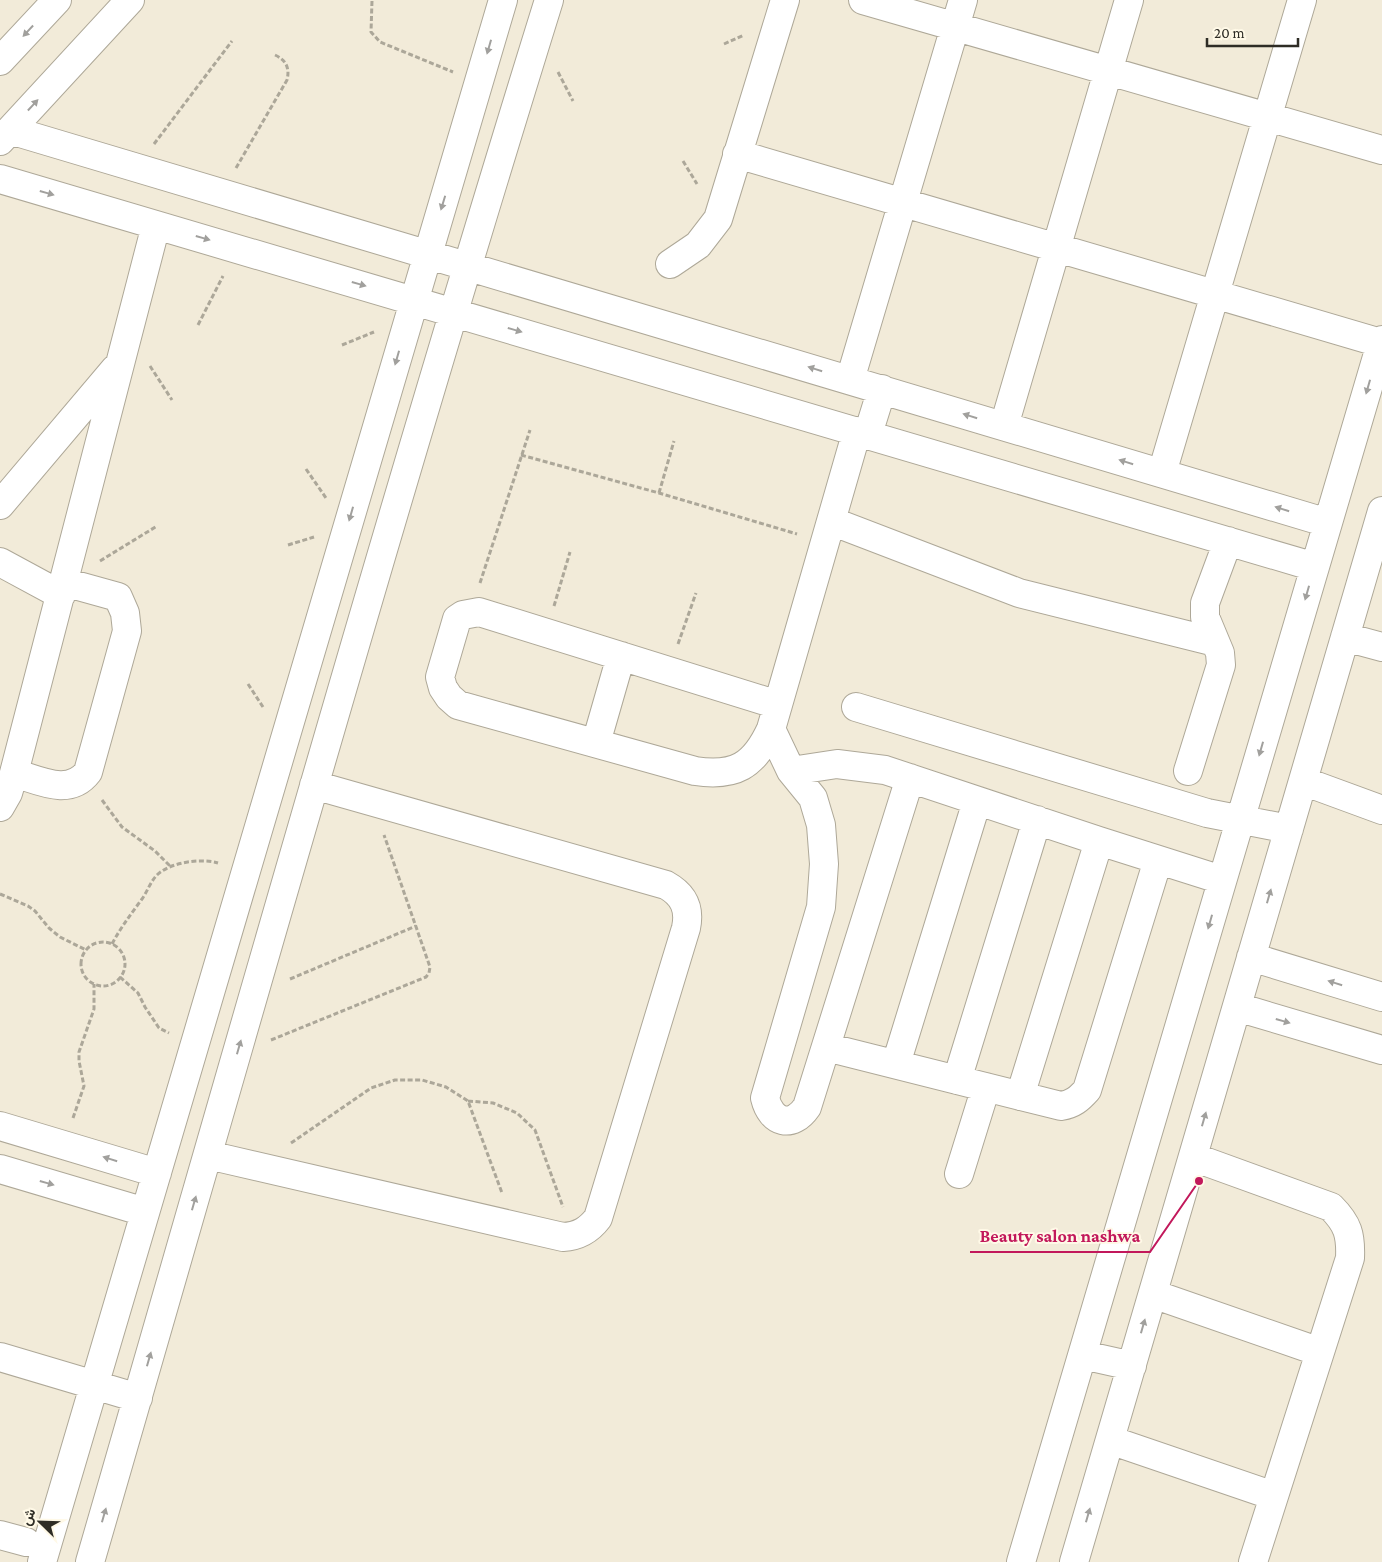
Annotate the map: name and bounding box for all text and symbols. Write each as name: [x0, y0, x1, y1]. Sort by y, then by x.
scale bar: [1207, 15, 1298, 47]
one-way arrow: [22, 24, 34, 36]
text: 20 m: [1214, 25, 1245, 41]
one-way arrow: [485, 39, 493, 54]
one-way arrow: [27, 99, 39, 111]
one-way arrow: [39, 189, 54, 197]
one-way arrow: [439, 195, 447, 210]
one-way arrow: [195, 235, 210, 243]
one-way arrow: [351, 281, 366, 289]
one-way arrow: [507, 326, 522, 334]
one-way arrow: [392, 351, 400, 366]
one-way arrow: [807, 364, 822, 372]
one-way arrow: [1364, 379, 1372, 394]
one-way arrow: [963, 411, 978, 419]
one-way arrow: [1118, 458, 1133, 466]
one-way arrow: [1274, 504, 1289, 512]
one-way arrow: [347, 507, 355, 522]
one-way arrow: [1303, 586, 1311, 601]
one-way arrow: [1257, 742, 1265, 757]
one-way arrow: [1266, 889, 1274, 904]
one-way arrow: [1206, 914, 1214, 929]
one-way arrow: [1328, 978, 1343, 986]
one-way arrow: [1276, 1017, 1291, 1025]
one-way arrow: [235, 1039, 243, 1054]
one-way arrow: [1200, 1112, 1208, 1127]
one-way arrow: [103, 1154, 118, 1162]
one-way arrow: [39, 1180, 54, 1188]
one-way arrow: [190, 1195, 198, 1210]
callout: Beauty salon nashwa: [970, 1219, 1150, 1252]
text: Beauty salon nashwa: [980, 1226, 1140, 1246]
one-way arrow: [1140, 1318, 1148, 1333]
one-way arrow: [145, 1351, 153, 1366]
north arrow: [15, 1497, 65, 1547]
text: ش: [17, 1506, 40, 1528]
one-way arrow: [100, 1508, 108, 1523]
one-way arrow: [1084, 1508, 1092, 1523]

